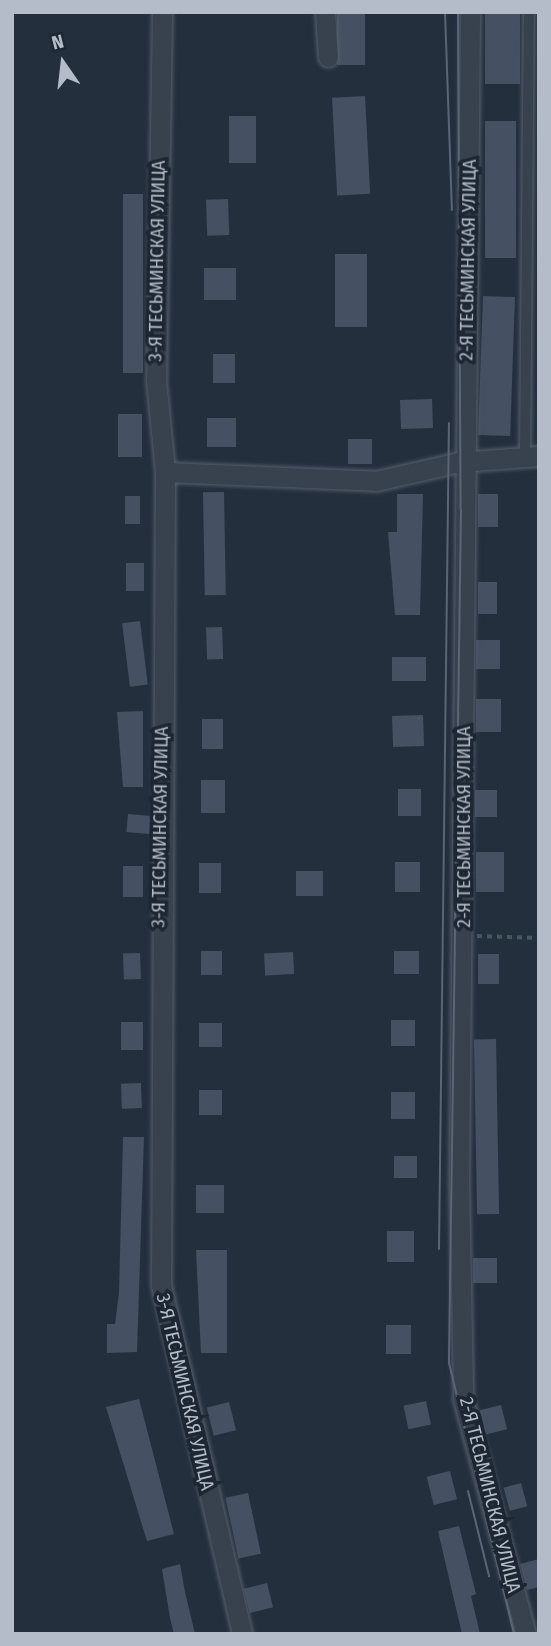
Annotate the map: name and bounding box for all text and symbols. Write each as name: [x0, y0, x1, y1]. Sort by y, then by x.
north arrow: [28, 28, 98, 98]
text: N: [49, 30, 66, 55]
street label: 2-Я ТЕСЬМИНСКАЯ УЛИЦА: [455, 159, 481, 361]
street label: 3-Я ТЕСЬМИНСКАЯ УЛИЦА: [144, 160, 170, 362]
street label: 3-Я ТЕСЬМИНСКАЯ УЛИЦА: [147, 726, 173, 928]
street label: 2-Я ТЕСЬМИНСКАЯ УЛИЦА: [453, 726, 475, 928]
street label: 3-Я ТЕСЬМИНСКАЯ УЛИЦА: [151, 1291, 219, 1493]
street label: 2-Я ТЕСЬМИНСКАЯ УЛИЦА: [455, 1395, 525, 1595]

